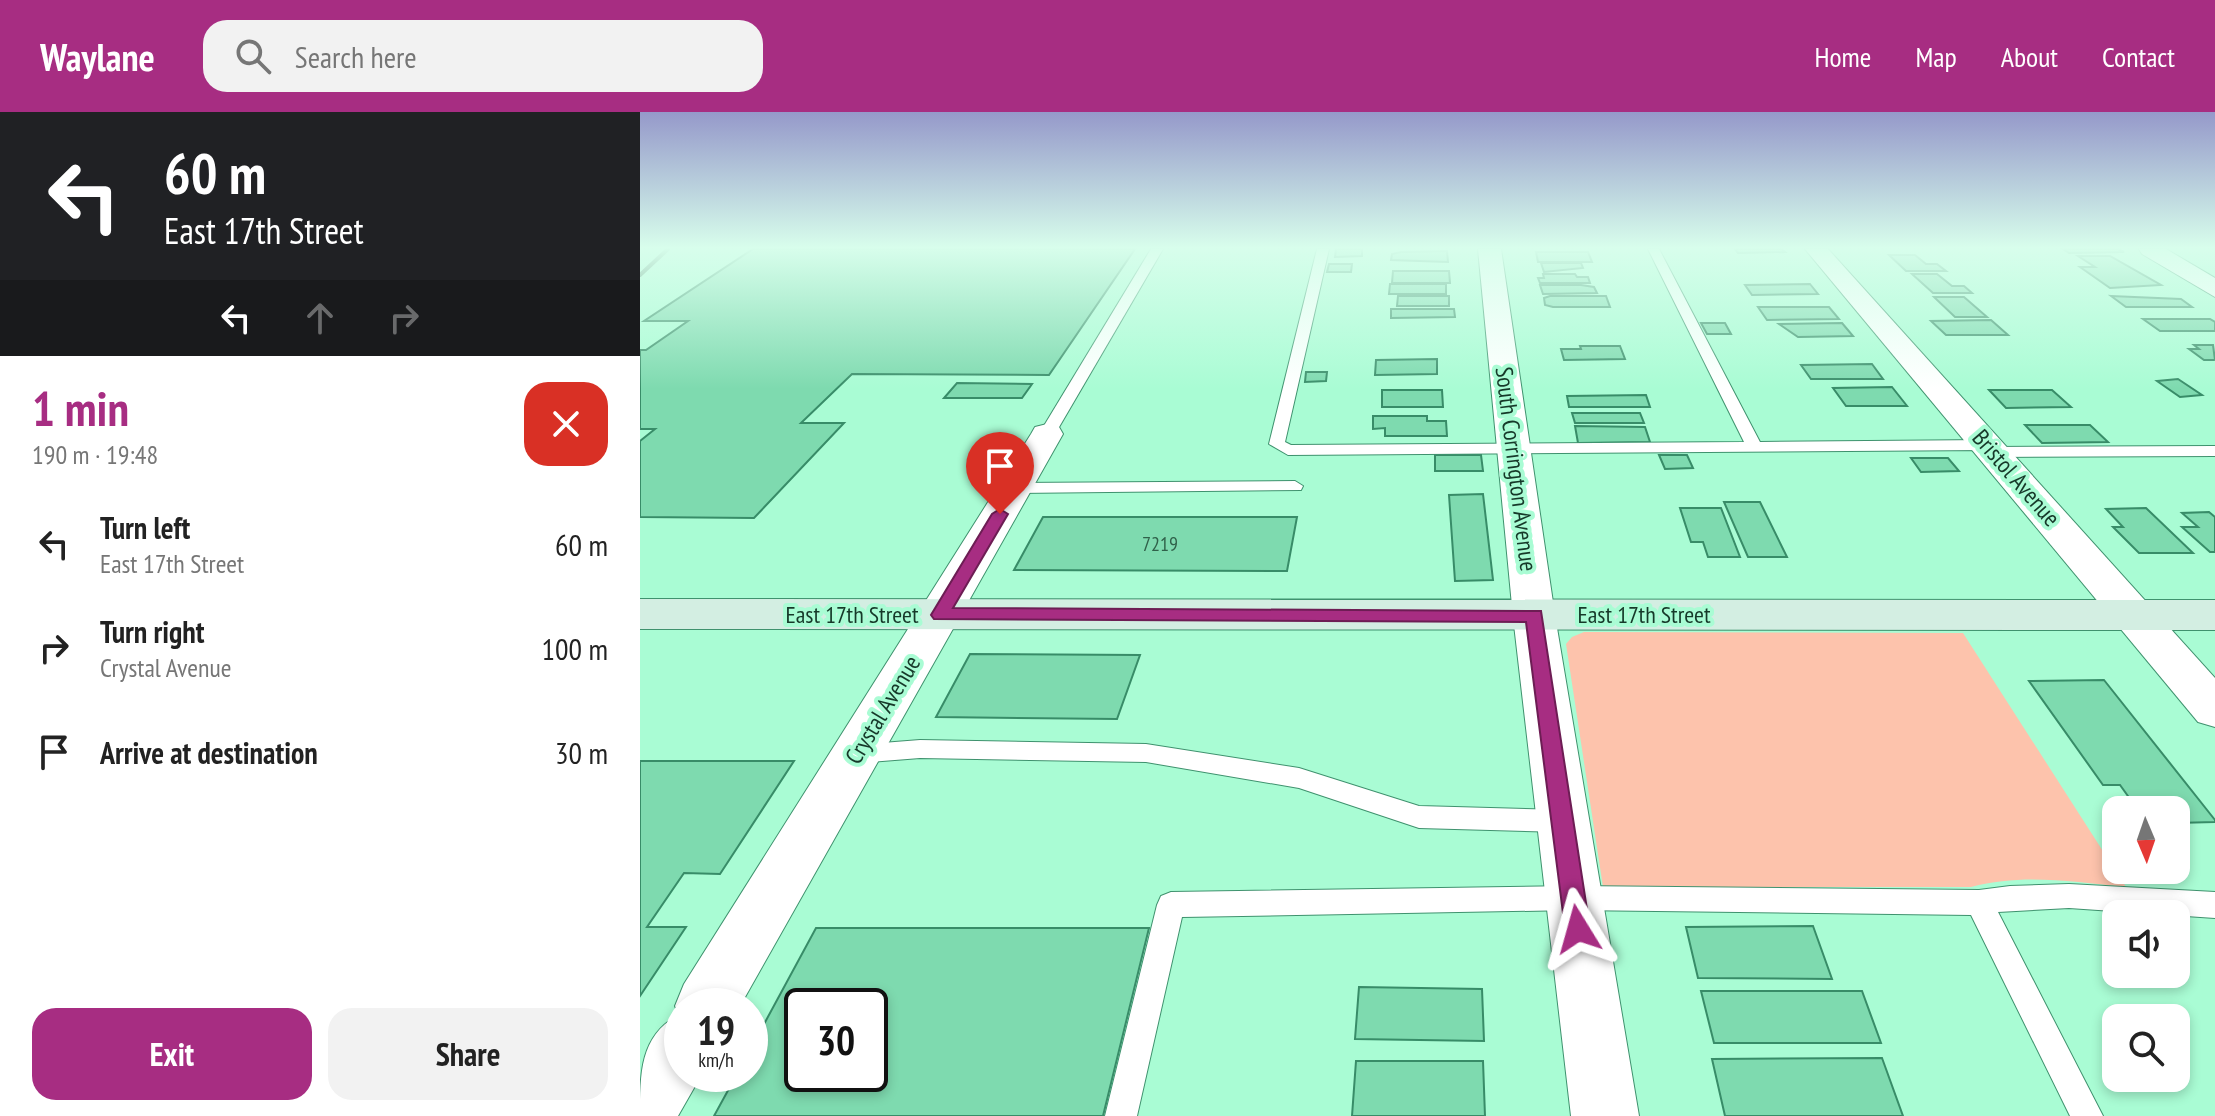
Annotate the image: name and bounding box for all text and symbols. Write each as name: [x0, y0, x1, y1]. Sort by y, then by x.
search box: [203, 20, 763, 92]
text: Waylane: [40, 32, 155, 81]
icon: search: [231, 34, 275, 78]
text: Search here: [295, 37, 417, 76]
text: Home: [1815, 38, 1871, 75]
text: Map: [1915, 38, 1957, 75]
text: About: [2001, 38, 2058, 75]
text: Contact: [2102, 38, 2175, 75]
text: 60 m: [164, 137, 266, 209]
icon: left: [32, 144, 136, 248]
text: East 17th Street: [164, 207, 364, 254]
icon: left: [214, 296, 258, 340]
icon: ahead: [298, 296, 342, 340]
icon: right: [382, 296, 426, 340]
street label: South Corrington Avenue: [1489, 365, 1544, 573]
text: 1 min: [32, 377, 129, 439]
button: close: [524, 382, 608, 466]
street label: Bristol Avenue: [1966, 423, 2067, 533]
pin: [966, 432, 1034, 514]
text: 190 m · 19:48: [32, 438, 158, 471]
icon: arrive: [978, 444, 1022, 488]
text: Turn left: [100, 508, 190, 547]
icon: left: [32, 522, 76, 566]
text: 60 m: [555, 525, 608, 564]
house number: 7219: [1142, 531, 1178, 557]
text: East 17th Street: [100, 547, 244, 580]
street label: East 17th Street: [785, 599, 919, 630]
street label: East 17th Street: [1577, 599, 1711, 630]
text: Turn right: [100, 612, 204, 651]
icon: right: [32, 626, 76, 670]
text: 100 m: [542, 629, 608, 668]
street label: Crystal Avenue: [838, 650, 927, 770]
text: Crystal Avenue: [100, 651, 231, 684]
icon: arrive: [32, 730, 76, 774]
text: Arrive at destination: [100, 733, 318, 772]
text: 30 m: [555, 733, 608, 772]
north arrow: [2102, 796, 2190, 884]
map controls: [2102, 796, 2190, 1092]
position arrow: [1536, 887, 1620, 971]
button: sound: [2102, 900, 2190, 988]
speed limit sign: 30: [784, 988, 888, 1092]
text: 19: [697, 1004, 735, 1056]
button: search: [2102, 1004, 2190, 1092]
button: Exit: [32, 1008, 312, 1100]
button: Share: [328, 1008, 608, 1100]
text: km/h: [698, 1047, 734, 1073]

